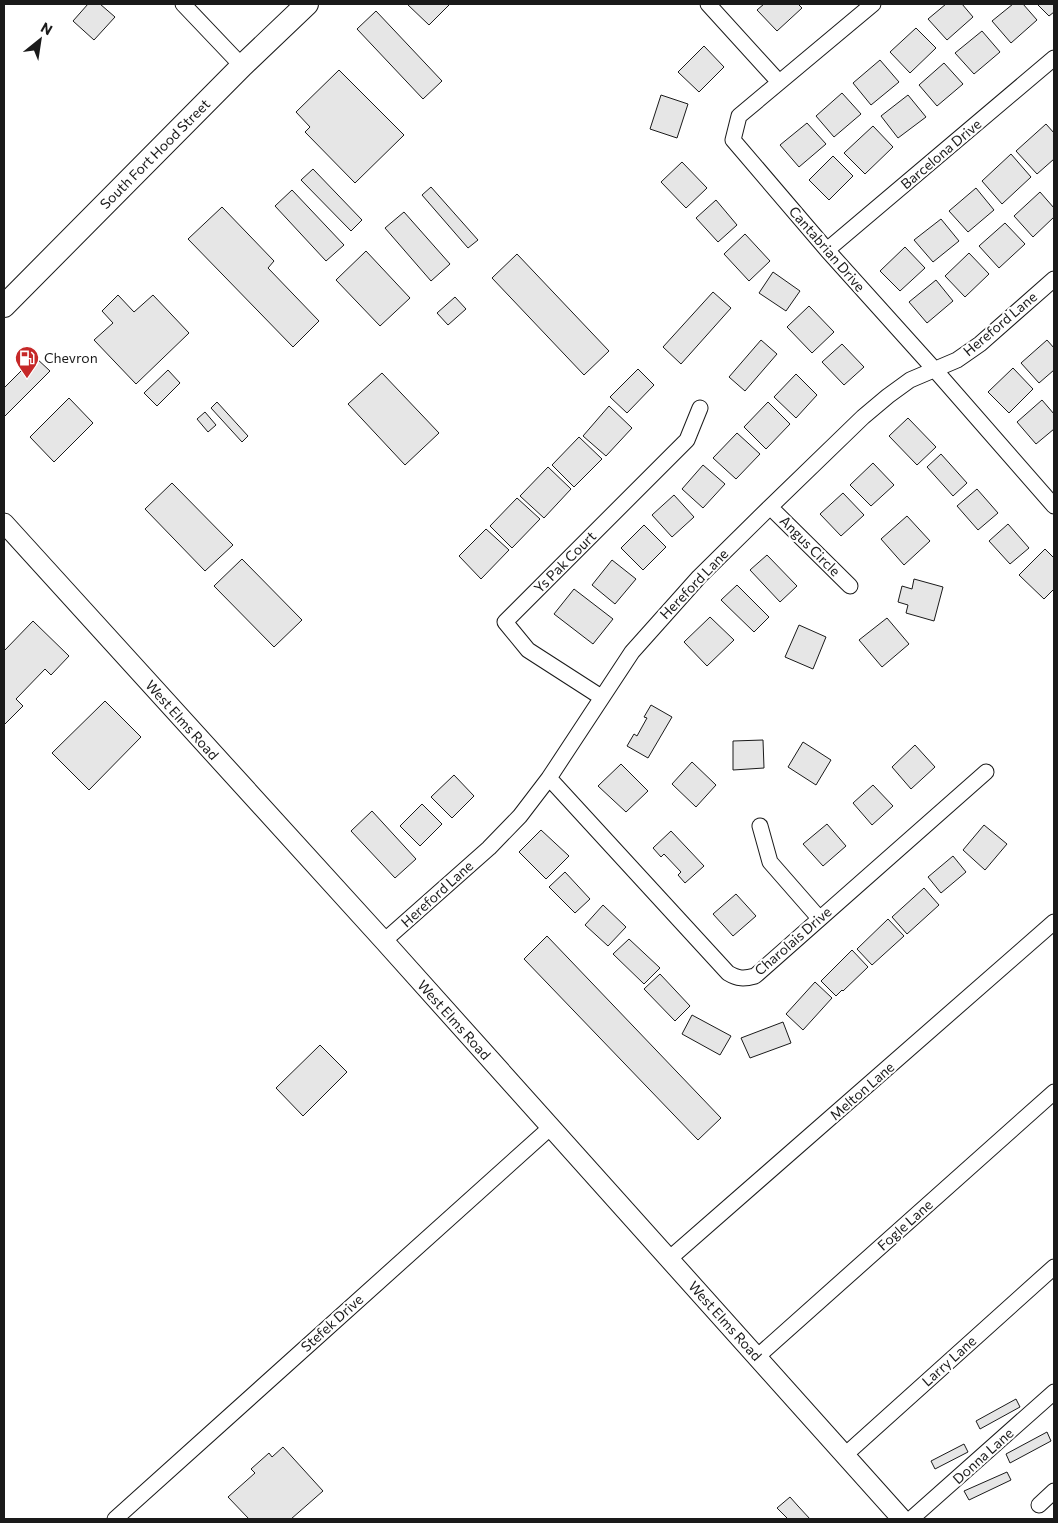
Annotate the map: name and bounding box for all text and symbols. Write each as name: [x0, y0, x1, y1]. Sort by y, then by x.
north arrow: [15, 15, 65, 65]
text: N: [38, 18, 56, 38]
street label: South Fort Hood Street: [96, 95, 213, 212]
street label: Barcelona Drive: [897, 115, 984, 192]
street label: Cantabrian Drive: [786, 203, 869, 295]
street label: Hereford Lane: [959, 288, 1040, 359]
fuel station icon: Chevron: [14, 345, 40, 379]
place label: Chevron: [44, 349, 98, 366]
street label: Angus Circle: [777, 512, 844, 579]
street label: Ys Pak Court: [530, 527, 599, 596]
street label: Hereford Lane: [656, 545, 731, 622]
street label: West Elms Road: [142, 676, 223, 763]
street label: Hereford Lane: [397, 857, 476, 930]
street label: Charolais Drive: [751, 903, 834, 979]
street label: West Elms Road: [414, 976, 495, 1063]
street label: Melton Lane: [826, 1058, 897, 1123]
street label: Fogle Lane: [874, 1196, 936, 1254]
street label: West Elms Road: [685, 1277, 766, 1364]
street label: Stefek Drive: [297, 1290, 366, 1355]
street label: Larry Lane: [918, 1332, 979, 1389]
street label: Donna Lane: [949, 1424, 1016, 1487]

